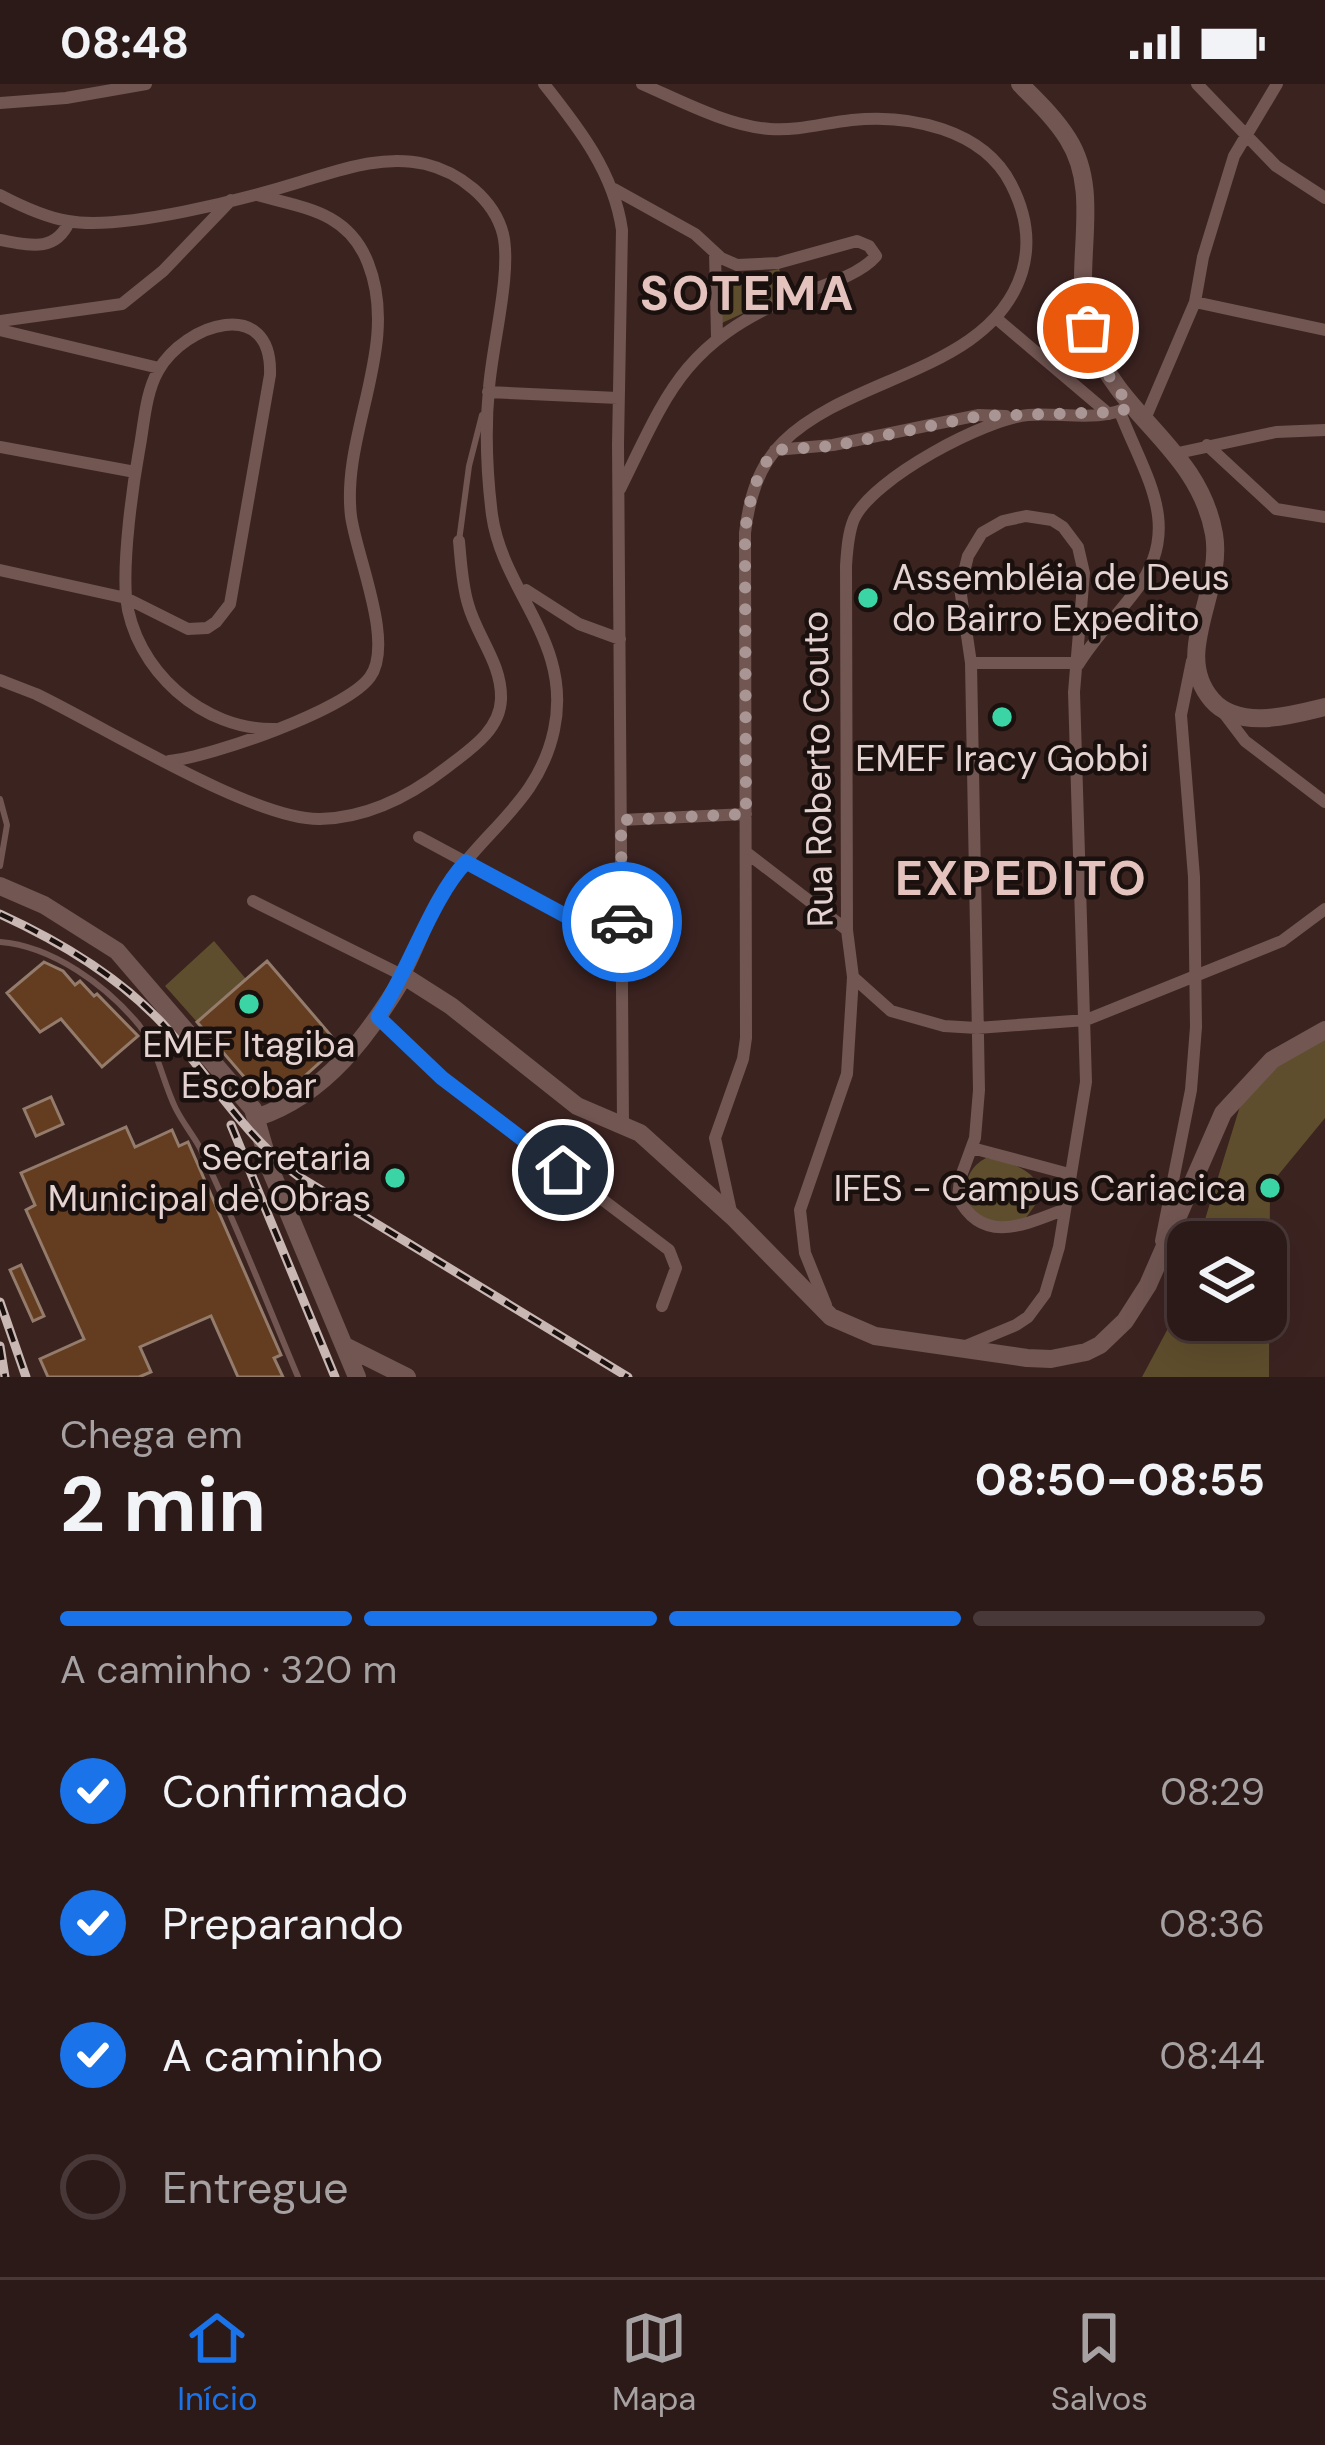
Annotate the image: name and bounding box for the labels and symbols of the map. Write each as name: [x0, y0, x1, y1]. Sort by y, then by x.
district label: SOTEMA: [640, 262, 856, 325]
pin: [1037, 277, 1139, 379]
place label: Assembléia de Deus do Bairro Expedito: [892, 554, 1230, 642]
marker: Assembléia de Deus do Bairro Expedito: [855, 585, 881, 611]
street label: Rua Roberto Couto: [791, 610, 844, 928]
marker: EMEF Iracy Gobbi: [989, 704, 1015, 730]
place label: EMEF Iracy Gobbi: [855, 735, 1149, 782]
district label: EXPEDITO: [895, 847, 1149, 910]
courier: [562, 862, 682, 982]
marker: EMEF Itagiba Escobar: [236, 991, 262, 1017]
place label: EMEF Itagiba Escobar: [143, 1021, 355, 1109]
pin: [512, 1119, 614, 1221]
place label: Secretaria Municipal de Obras: [48, 1134, 371, 1222]
marker: Secretaria Municipal de Obras: [382, 1165, 408, 1191]
place label: IFES - Campus Cariacica: [834, 1165, 1246, 1212]
marker: IFES - Campus Cariacica: [1257, 1175, 1283, 1201]

